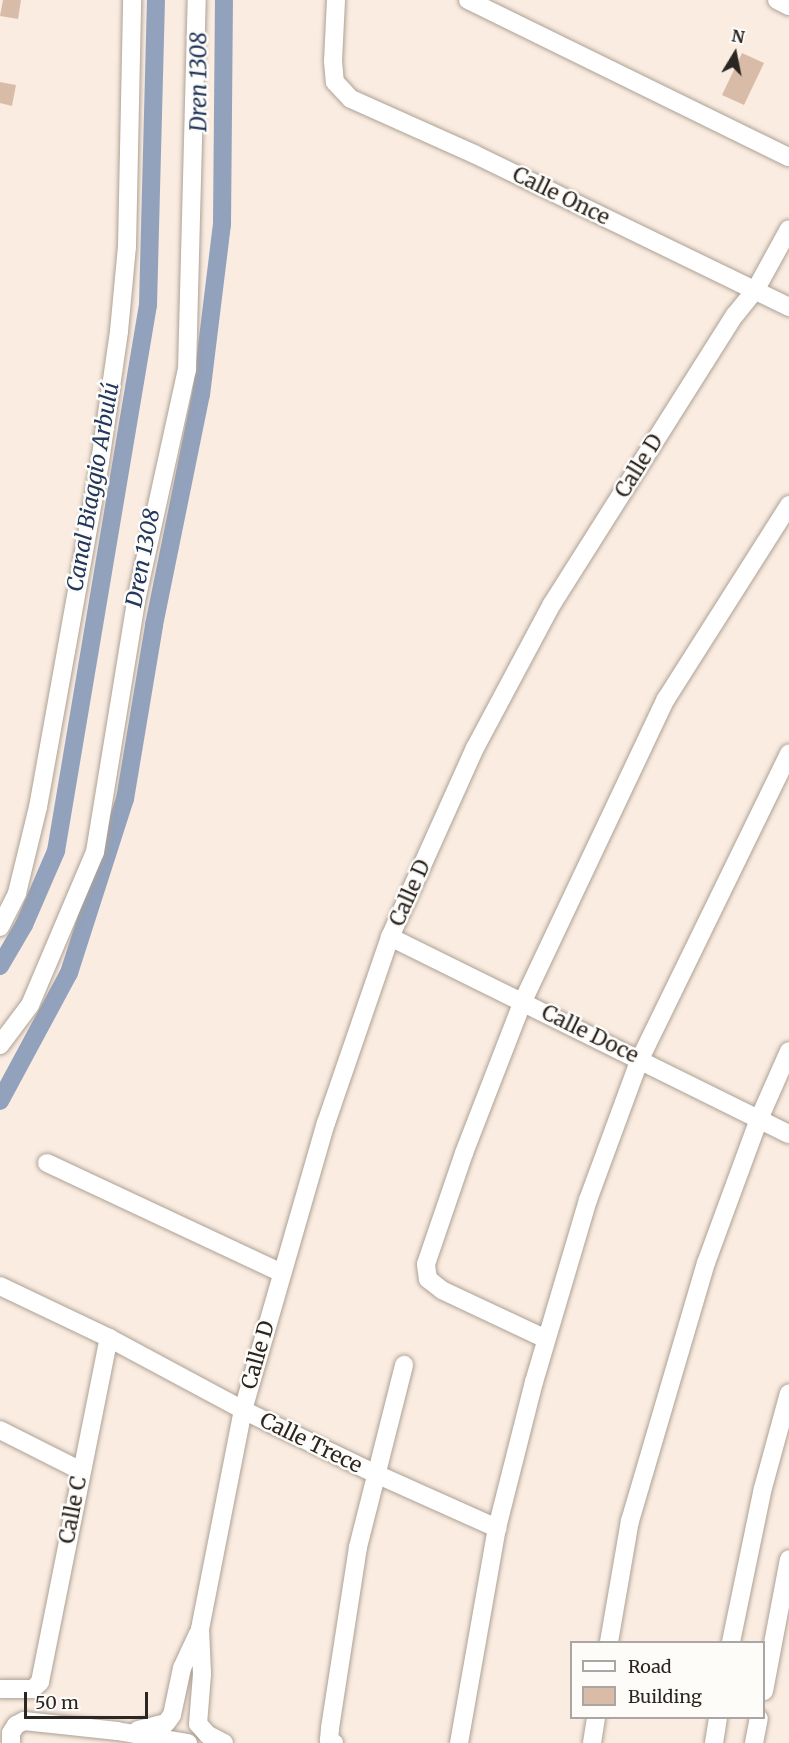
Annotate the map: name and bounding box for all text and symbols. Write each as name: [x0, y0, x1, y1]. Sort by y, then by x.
north arrow: [705, 24, 765, 84]
text: N: [730, 25, 746, 47]
water label: Dren 1308: [186, 32, 212, 132]
street label: Calle Once: [508, 162, 614, 230]
water label: Canal Biaggio Arbulú: [62, 380, 124, 594]
street label: Calle D: [610, 430, 668, 502]
water label: Dren 1308: [121, 507, 165, 609]
street label: Calle D: [384, 856, 436, 930]
street label: Calle Doce: [537, 1000, 643, 1068]
street label: Calle D: [236, 1318, 280, 1392]
street label: Calle Trece: [256, 1407, 366, 1479]
street label: Calle C: [54, 1474, 92, 1546]
legend: [570, 1641, 765, 1719]
text: Road: [628, 1655, 672, 1678]
scale bar: [27, 1680, 152, 1718]
text: Building: [628, 1685, 702, 1708]
text: 50 m: [35, 1691, 79, 1714]

